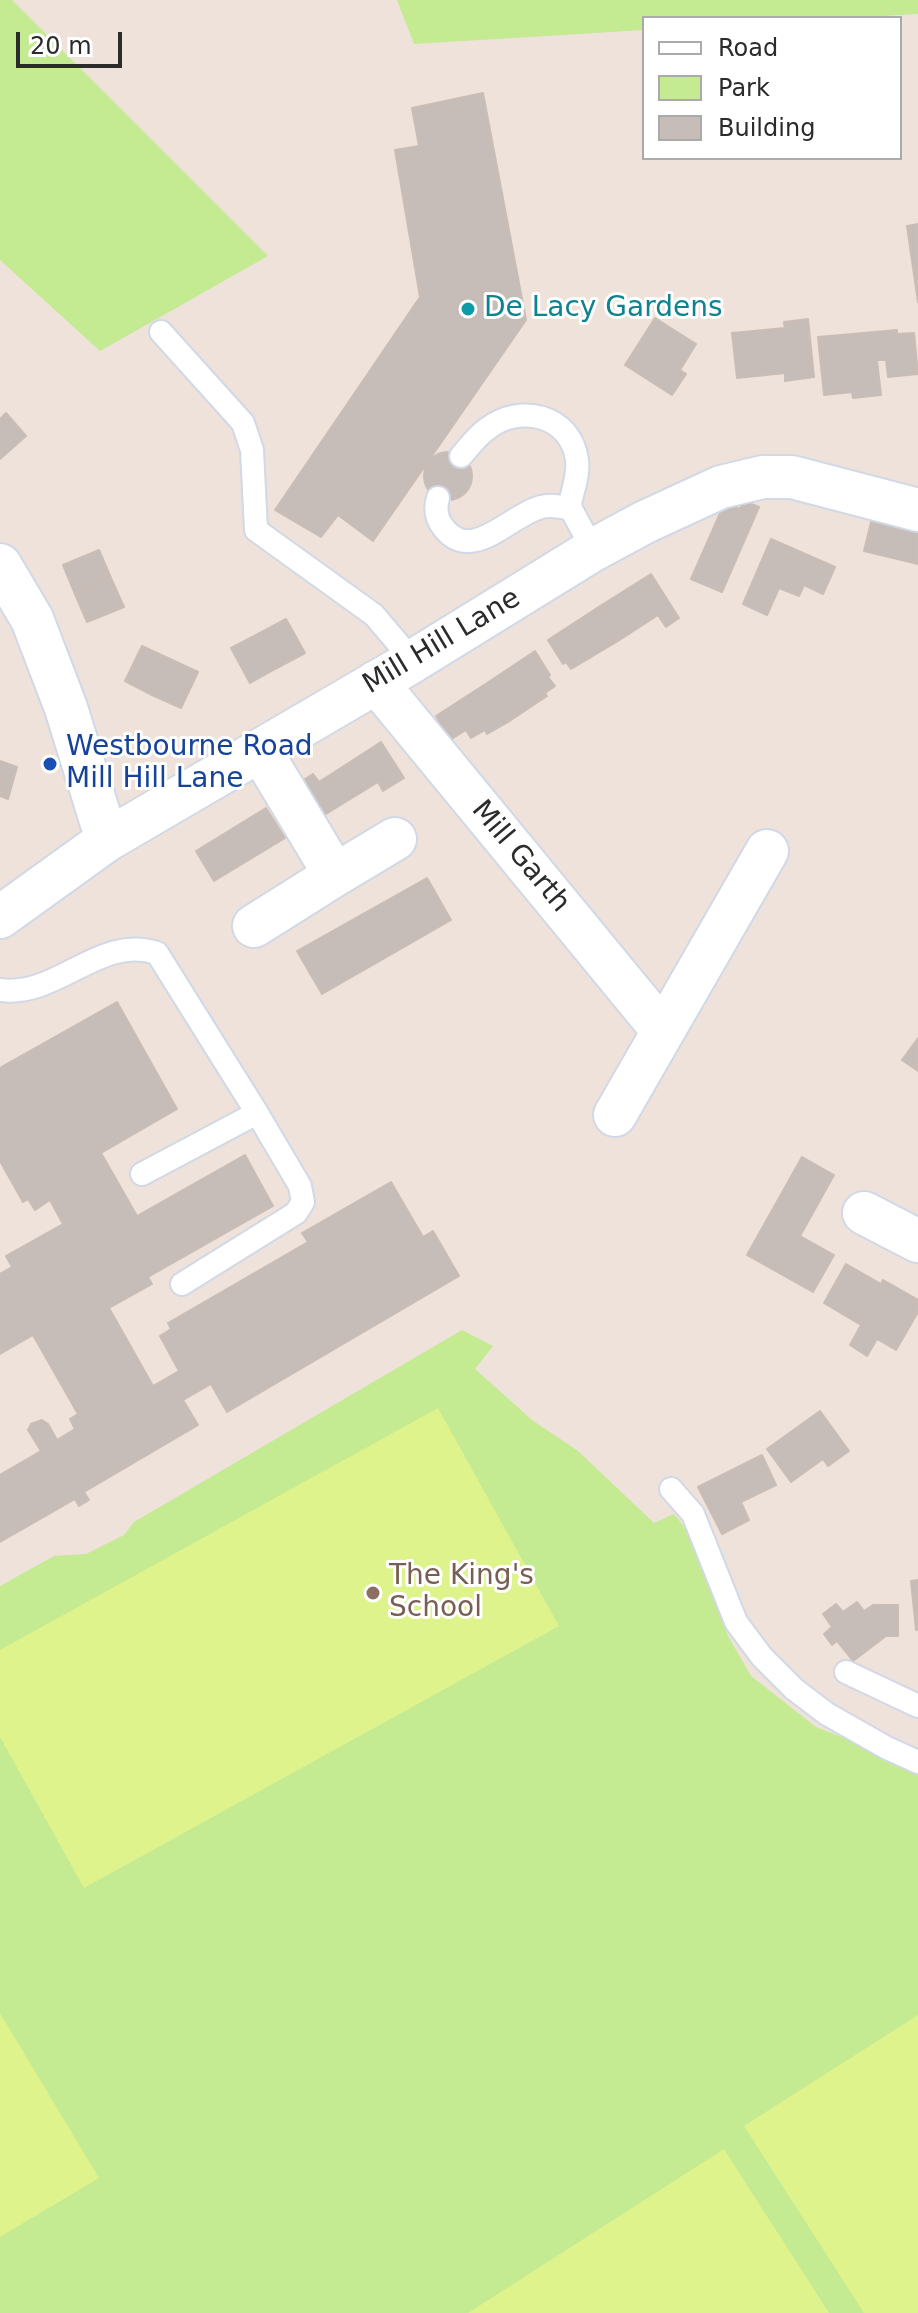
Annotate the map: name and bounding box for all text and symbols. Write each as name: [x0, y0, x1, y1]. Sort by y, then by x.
scale bar: [20, 16, 126, 66]
legend: [642, 16, 902, 160]
text: 20 m: [30, 32, 92, 60]
text: Road: [718, 34, 778, 62]
text: Park: [718, 74, 770, 102]
text: Building: [718, 114, 815, 142]
place label: De Lacy Gardens: [484, 292, 723, 326]
marker: De Lacy Gardens: [459, 300, 477, 318]
street label: Mill Hill Lane: [357, 582, 527, 702]
place label: Westbourne Road Mill Hill Lane: [66, 731, 313, 797]
marker: Westbourne Road Mill Hill Lane: [41, 755, 59, 773]
street label: Mill Garth: [464, 794, 576, 920]
place label: The King's School: [389, 1560, 534, 1626]
marker: The King's School: [364, 1584, 382, 1602]

